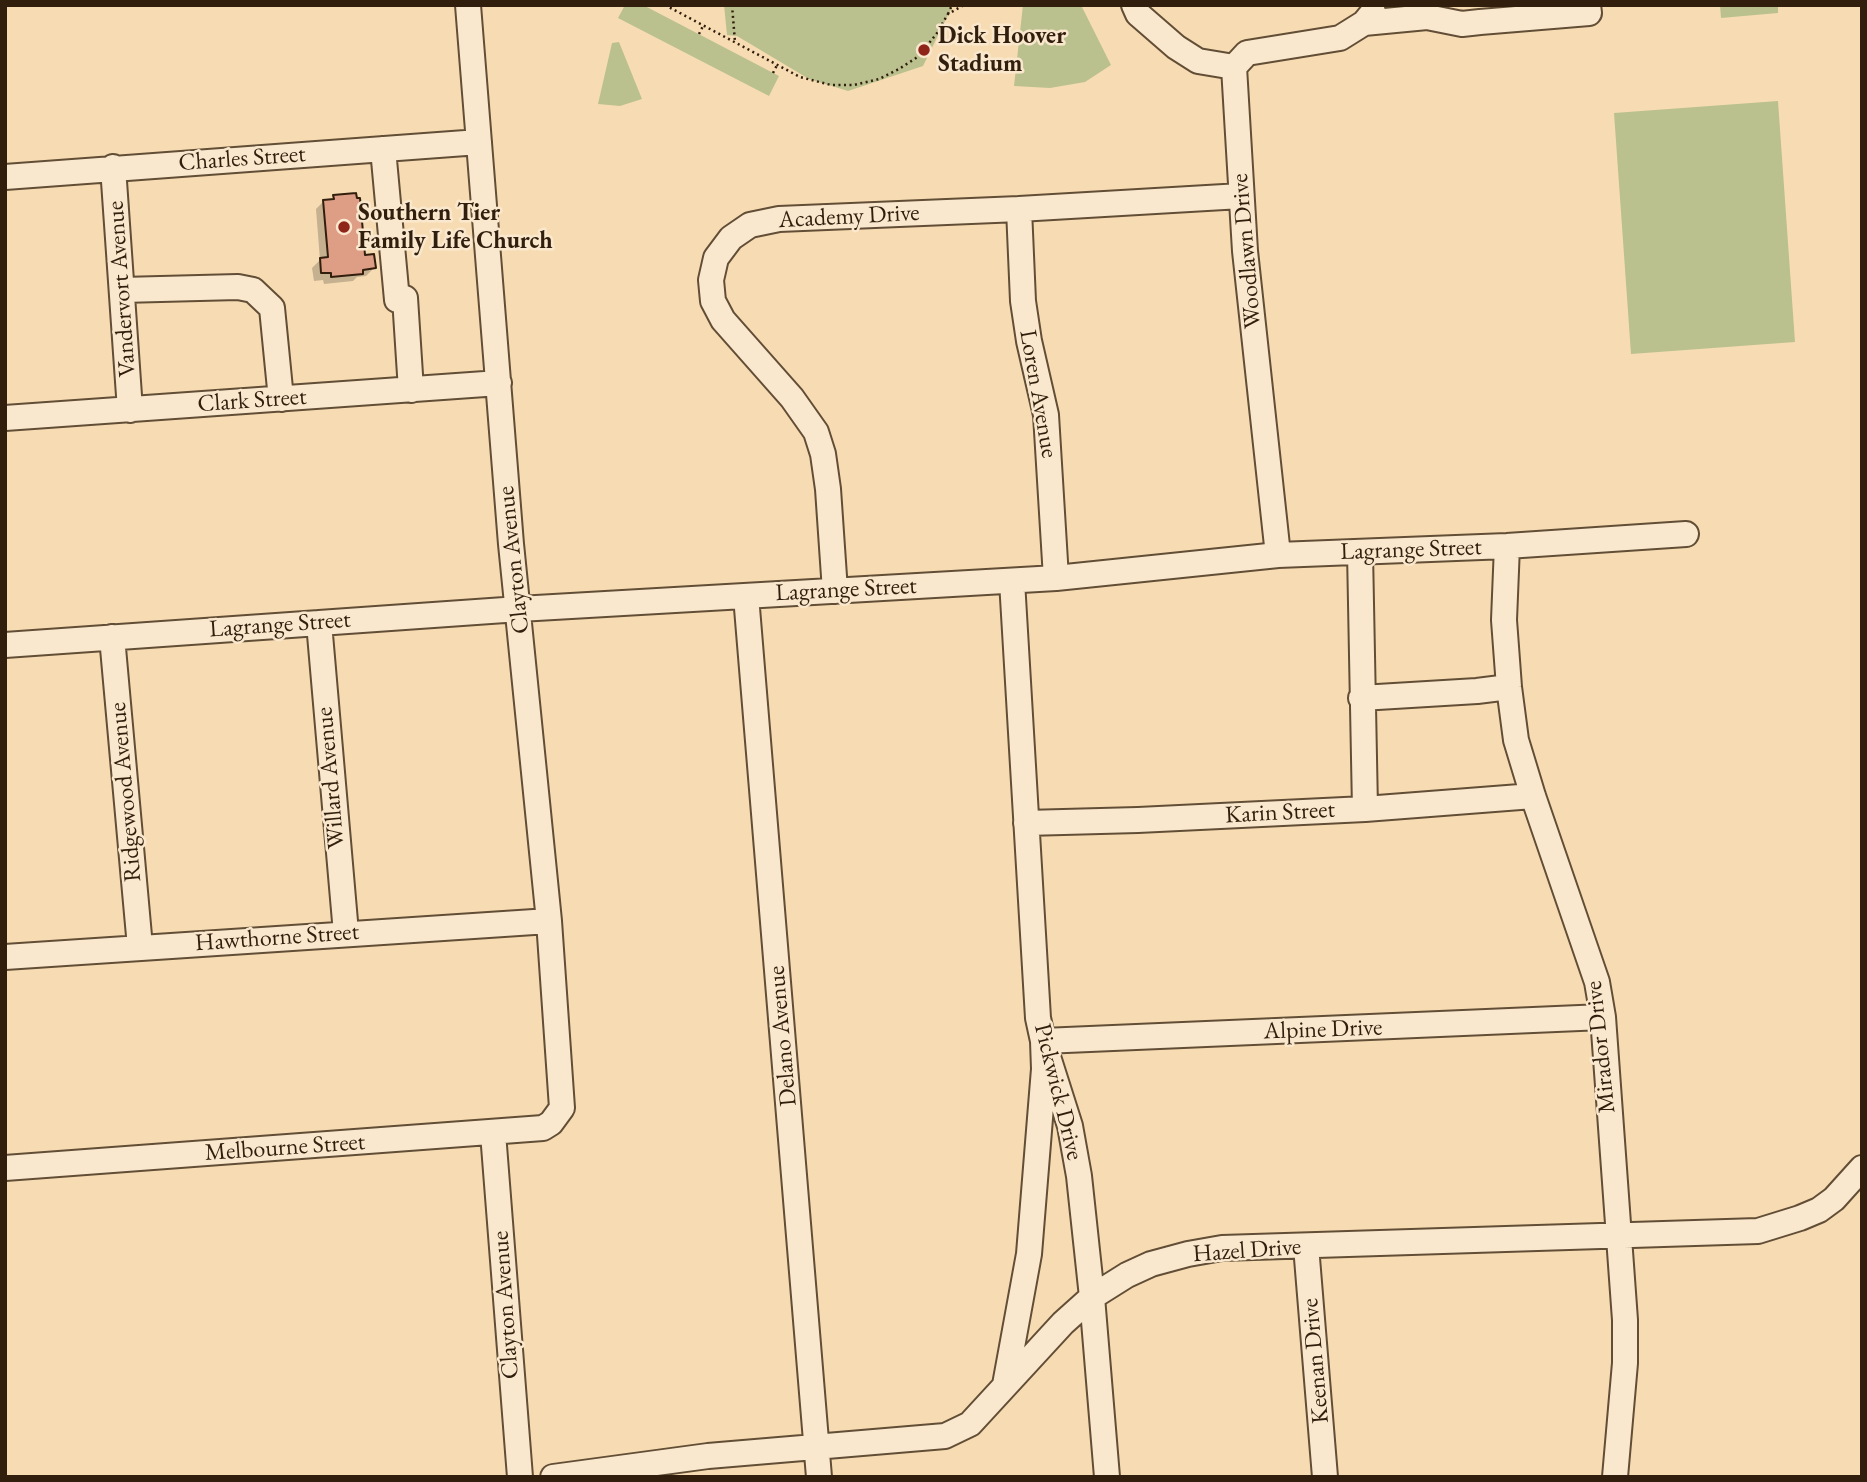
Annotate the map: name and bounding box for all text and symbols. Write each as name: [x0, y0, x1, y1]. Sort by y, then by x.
place label: Dick Hoover Stadium: [938, 22, 1066, 78]
marker: Dick Hoover Stadium: [916, 42, 932, 58]
street label: Charles Street: [177, 140, 307, 178]
street label: Woodlawn Drive: [1226, 172, 1268, 330]
place label: Southern Tier Family Life Church: [358, 199, 553, 255]
street label: Academy Drive: [778, 199, 920, 235]
street label: Vandervort Avenue: [101, 200, 143, 378]
marker: Southern Tier Family Life Church: [336, 219, 352, 235]
street label: Loren Avenue: [1013, 328, 1063, 460]
street label: Clark Street: [197, 383, 307, 419]
street label: Clayton Avenue: [492, 485, 536, 635]
street label: Lagrange Street: [1340, 533, 1482, 567]
street label: Lagrange Street: [775, 572, 917, 608]
street label: Lagrange Street: [208, 606, 352, 644]
street label: Ridgewood Avenue: [104, 701, 148, 883]
street label: Willard Avenue: [310, 706, 352, 850]
street label: Karin Street: [1224, 796, 1336, 830]
street label: Hawthorne Street: [194, 918, 360, 958]
street label: Delano Avenue: [763, 965, 803, 1107]
street label: Mirador Drive: [1580, 979, 1622, 1115]
street label: Alpine Drive: [1263, 1014, 1383, 1046]
street label: Pickwick Drive: [1027, 1021, 1089, 1163]
street label: Melbourne Street: [204, 1128, 366, 1168]
street label: Clayton Avenue: [486, 1230, 526, 1380]
street label: Hazel Drive: [1192, 1233, 1302, 1269]
street label: Keenan Drive: [1296, 1297, 1336, 1425]

